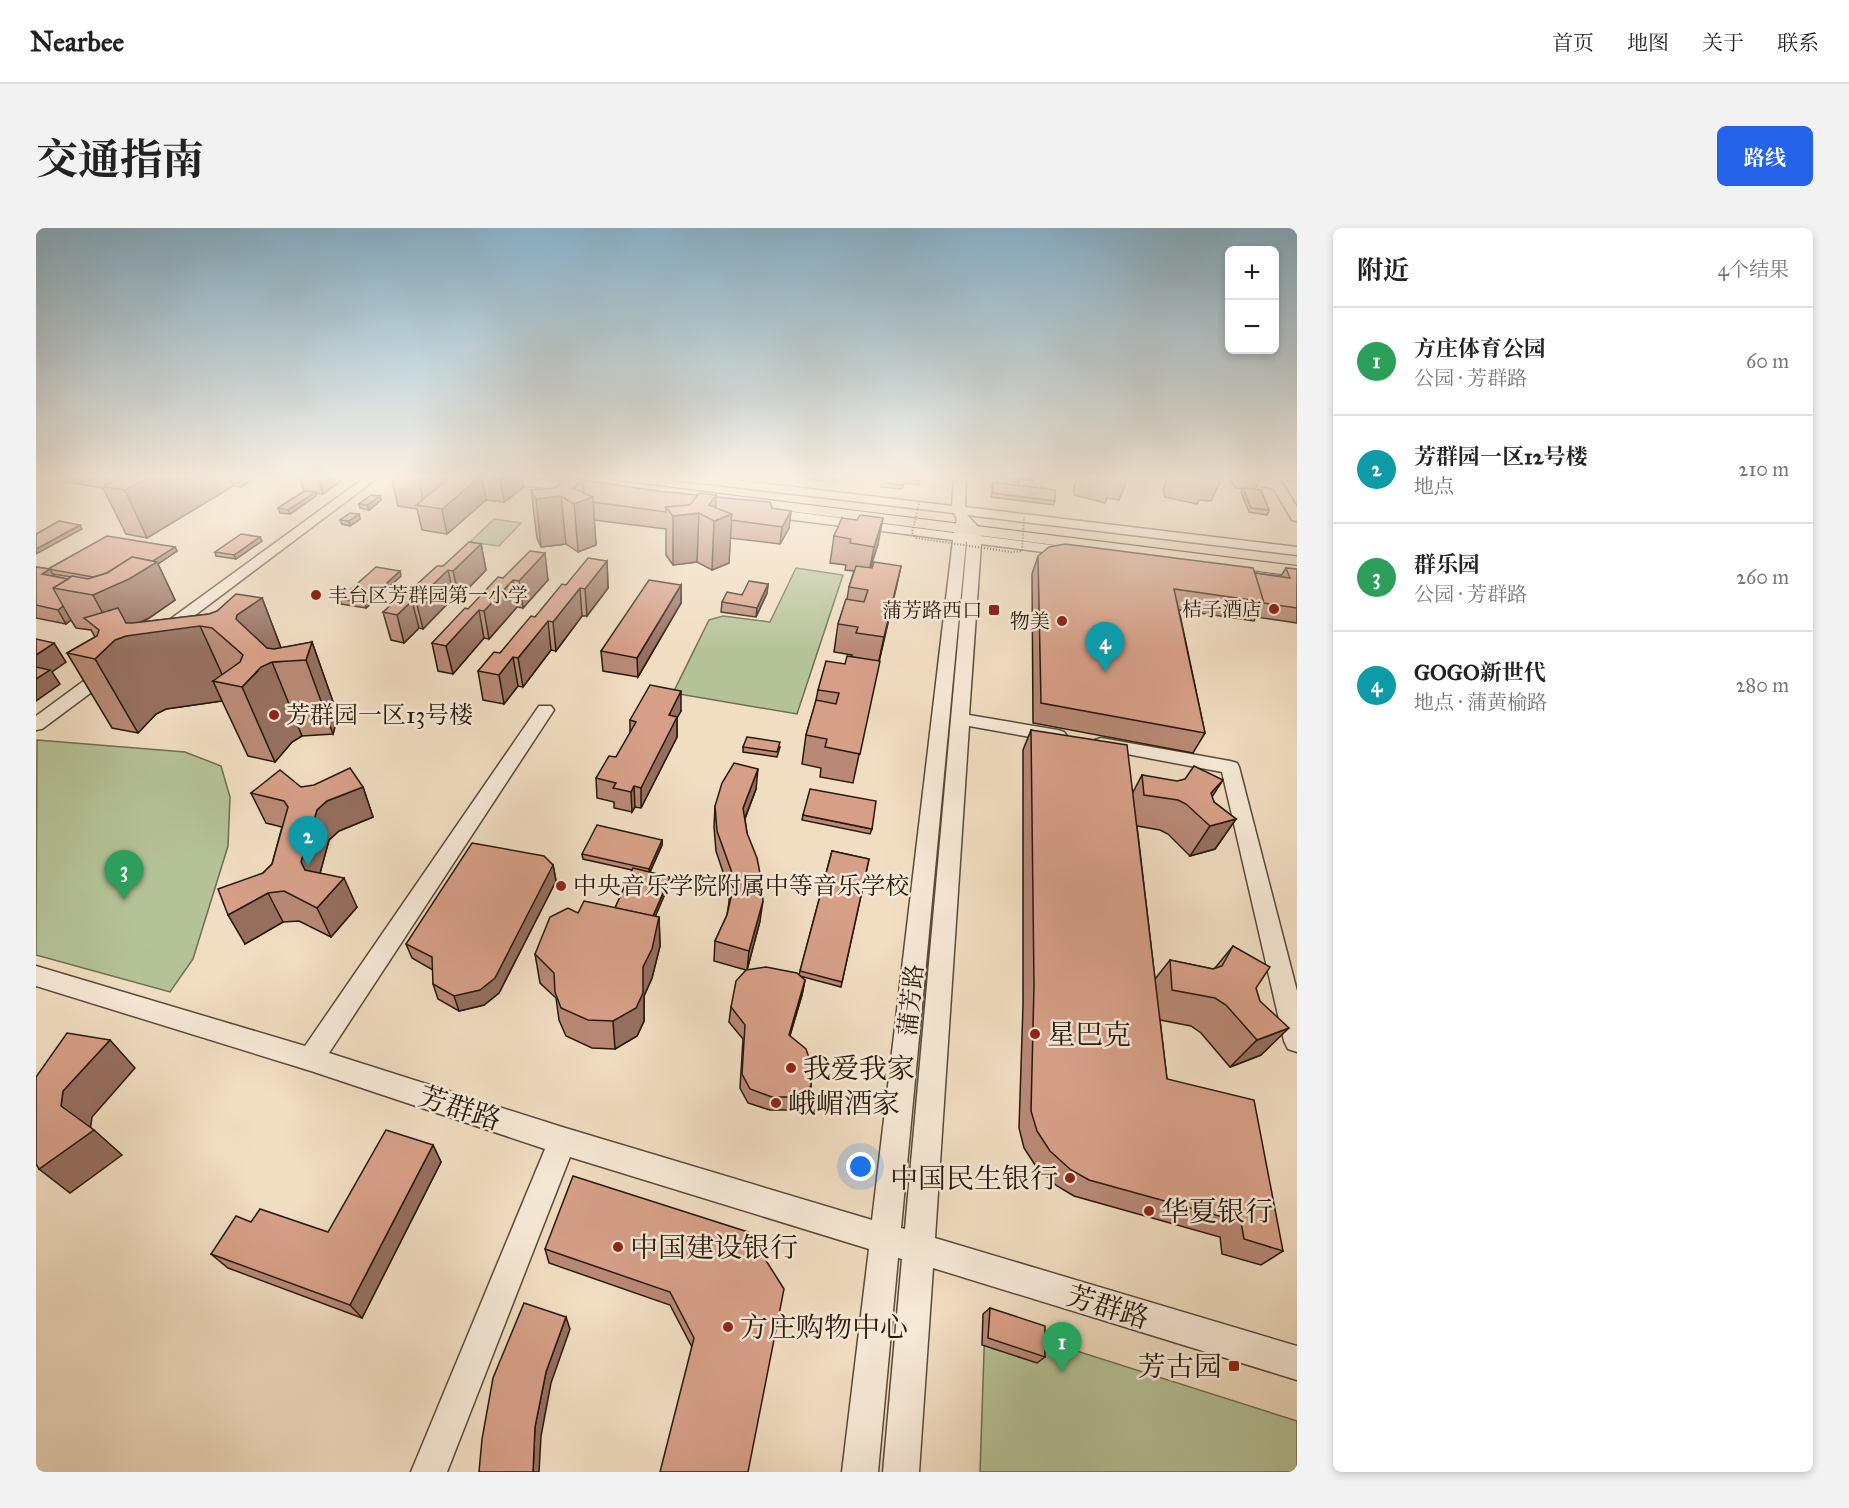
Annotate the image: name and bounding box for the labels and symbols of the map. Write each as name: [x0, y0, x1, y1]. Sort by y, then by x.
place label: 丰台区芳群园第一小学: [328, 583, 528, 607]
marker: 丰台区芳群园第一小学: [309, 588, 323, 602]
place label: 桔子酒店: [1182, 597, 1262, 621]
place label: 蒲芳路西口: [882, 598, 982, 622]
marker: 桔子酒店: [1267, 602, 1281, 616]
marker: 蒲芳路西口: [987, 603, 1001, 617]
place label: 物美: [1010, 609, 1050, 633]
marker: 物美: [1055, 614, 1069, 628]
pin: 4: [1086, 622, 1124, 672]
place label: 芳群园一区13号楼: [286, 700, 473, 730]
marker: 芳群园一区13号楼: [267, 708, 281, 722]
pin: 2: [288, 816, 328, 866]
pin: 3: [104, 850, 143, 900]
place label: 中央音乐学院附属中等音乐学校: [573, 871, 909, 901]
marker: 中央音乐学院附属中等音乐学校: [554, 879, 568, 893]
street label: 蒲芳路: [892, 963, 930, 1037]
place label: 星巴克: [1047, 1017, 1131, 1052]
marker: 星巴克: [1028, 1027, 1042, 1041]
place label: 我爱我家: [803, 1051, 915, 1086]
marker: 我爱我家: [784, 1061, 798, 1075]
street label: 芳群路: [415, 1078, 505, 1138]
place label: 峨嵋酒家: [788, 1086, 900, 1121]
marker: 峨嵋酒家: [769, 1096, 783, 1110]
your location: [846, 1152, 875, 1181]
place label: 中国民生银行: [890, 1161, 1058, 1196]
marker: 中国民生银行: [1063, 1171, 1077, 1185]
place label: 华夏银行: [1161, 1194, 1273, 1229]
marker: 华夏银行: [1142, 1204, 1156, 1218]
place label: 中国建设银行: [630, 1230, 798, 1265]
marker: 中国建设银行: [611, 1240, 625, 1254]
street label: 芳群路: [1063, 1278, 1153, 1336]
place label: 方庄购物中心: [740, 1310, 908, 1345]
marker: 方庄购物中心: [721, 1320, 735, 1334]
pin: 1: [1042, 1322, 1082, 1372]
place label: 芳古园: [1138, 1349, 1222, 1384]
marker: 芳古园: [1227, 1359, 1241, 1373]

